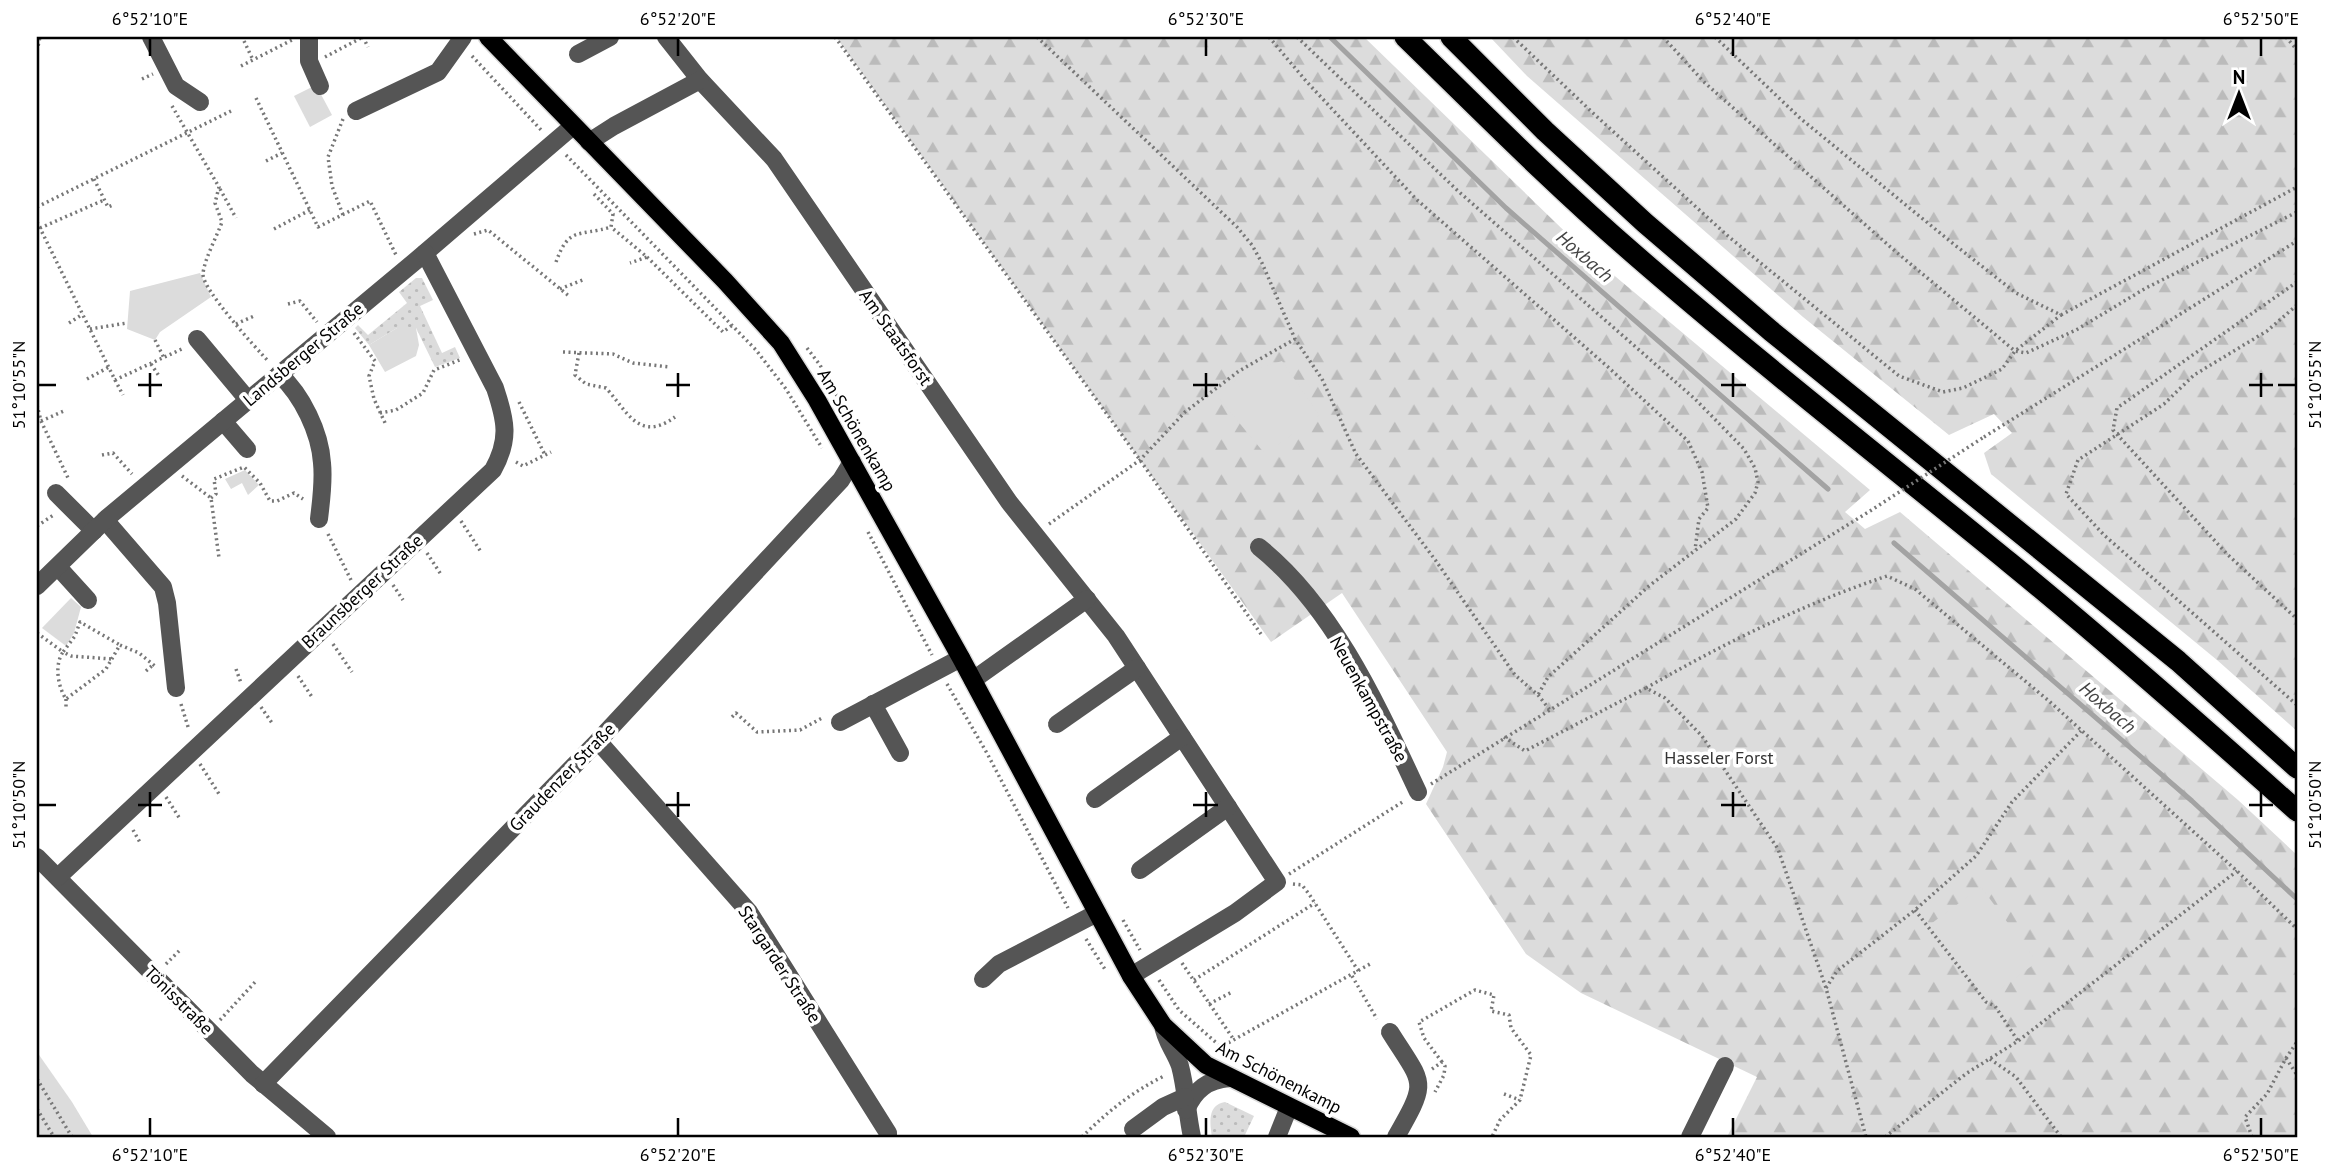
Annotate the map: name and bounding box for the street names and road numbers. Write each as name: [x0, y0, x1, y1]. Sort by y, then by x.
street label: Am Staatsforst: [854, 284, 938, 390]
street label: Landsberger Straße: [238, 297, 368, 411]
street label: Am Schönenkamp: [813, 365, 901, 495]
street label: Braunsberger Straße: [296, 529, 428, 653]
street label: Neuenkampstraße: [1325, 632, 1413, 766]
street label: Graudenzer Straße: [504, 718, 620, 836]
street label: Stargarder Straße: [733, 901, 827, 1027]
street label: Tönisstraße: [140, 961, 218, 1039]
street label: Am Schönenkamp: [1212, 1035, 1346, 1119]

